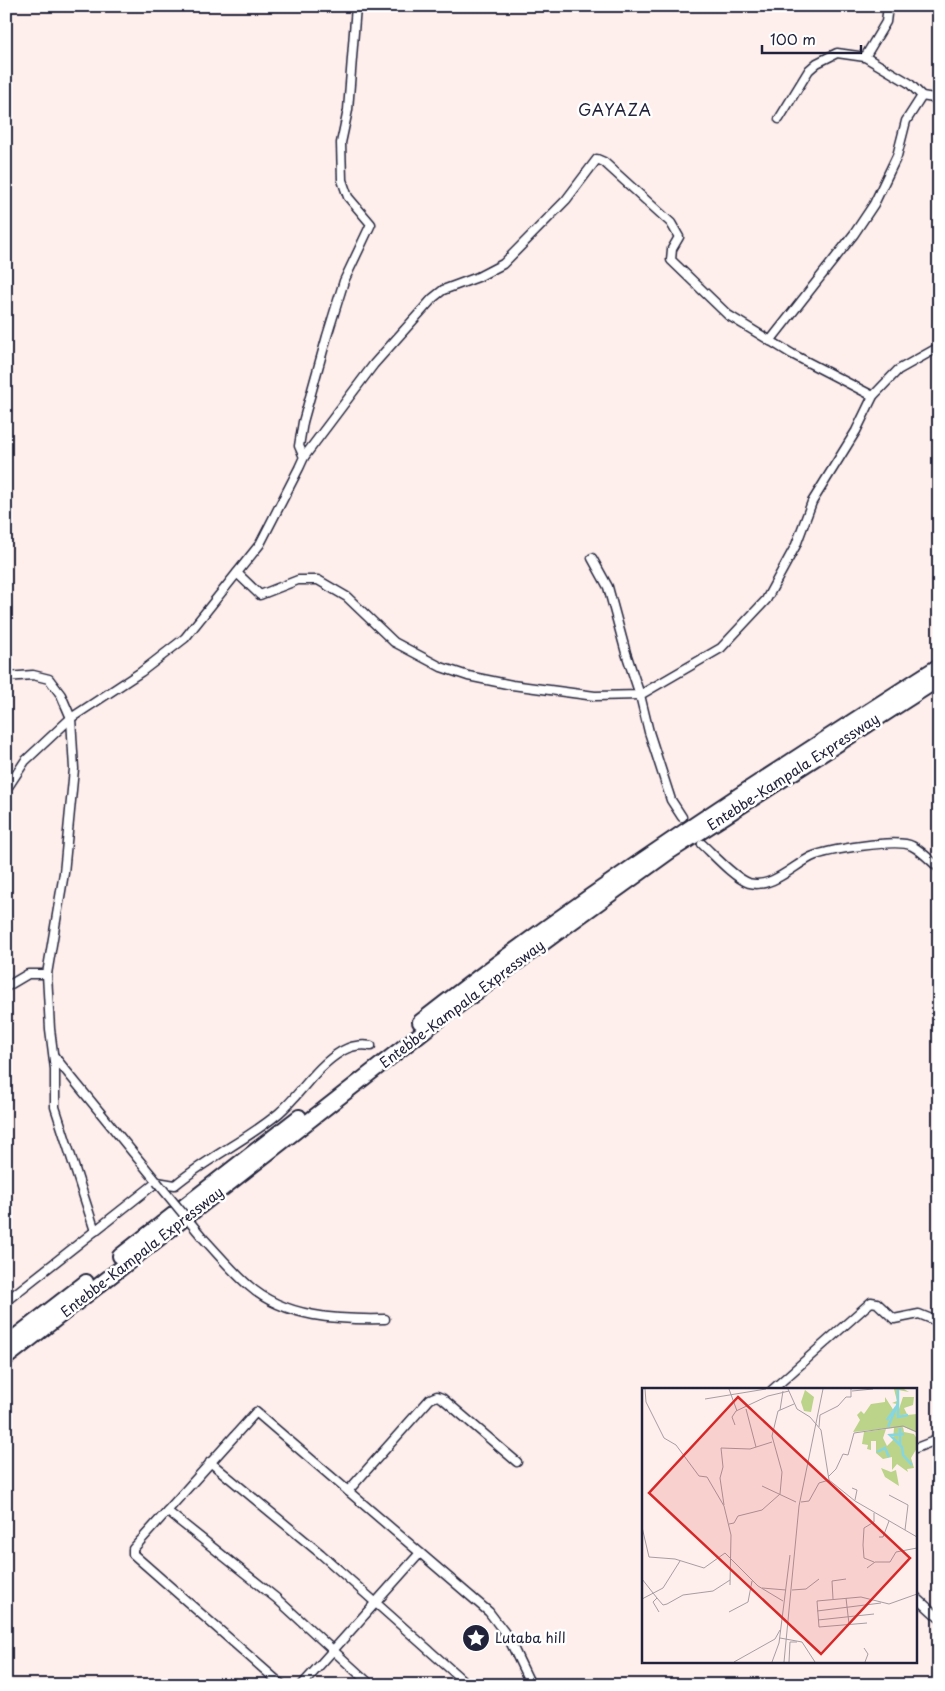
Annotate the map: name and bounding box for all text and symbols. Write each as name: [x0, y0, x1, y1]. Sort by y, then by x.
scale bar: [762, 22, 861, 54]
text: 100 m: [770, 27, 816, 50]
district label: GAYAZA: [578, 97, 652, 121]
street label: Entebbe-Kampala Expressway: [702, 708, 883, 835]
street label: Entebbe-Kampala Expressway: [375, 935, 548, 1073]
street label: Entebbe-Kampala Expressway: [56, 1181, 228, 1322]
inset map: [642, 1388, 918, 1664]
place icon: Lutaba hill: [461, 1623, 491, 1653]
place label: Lutaba hill: [495, 1627, 566, 1648]

